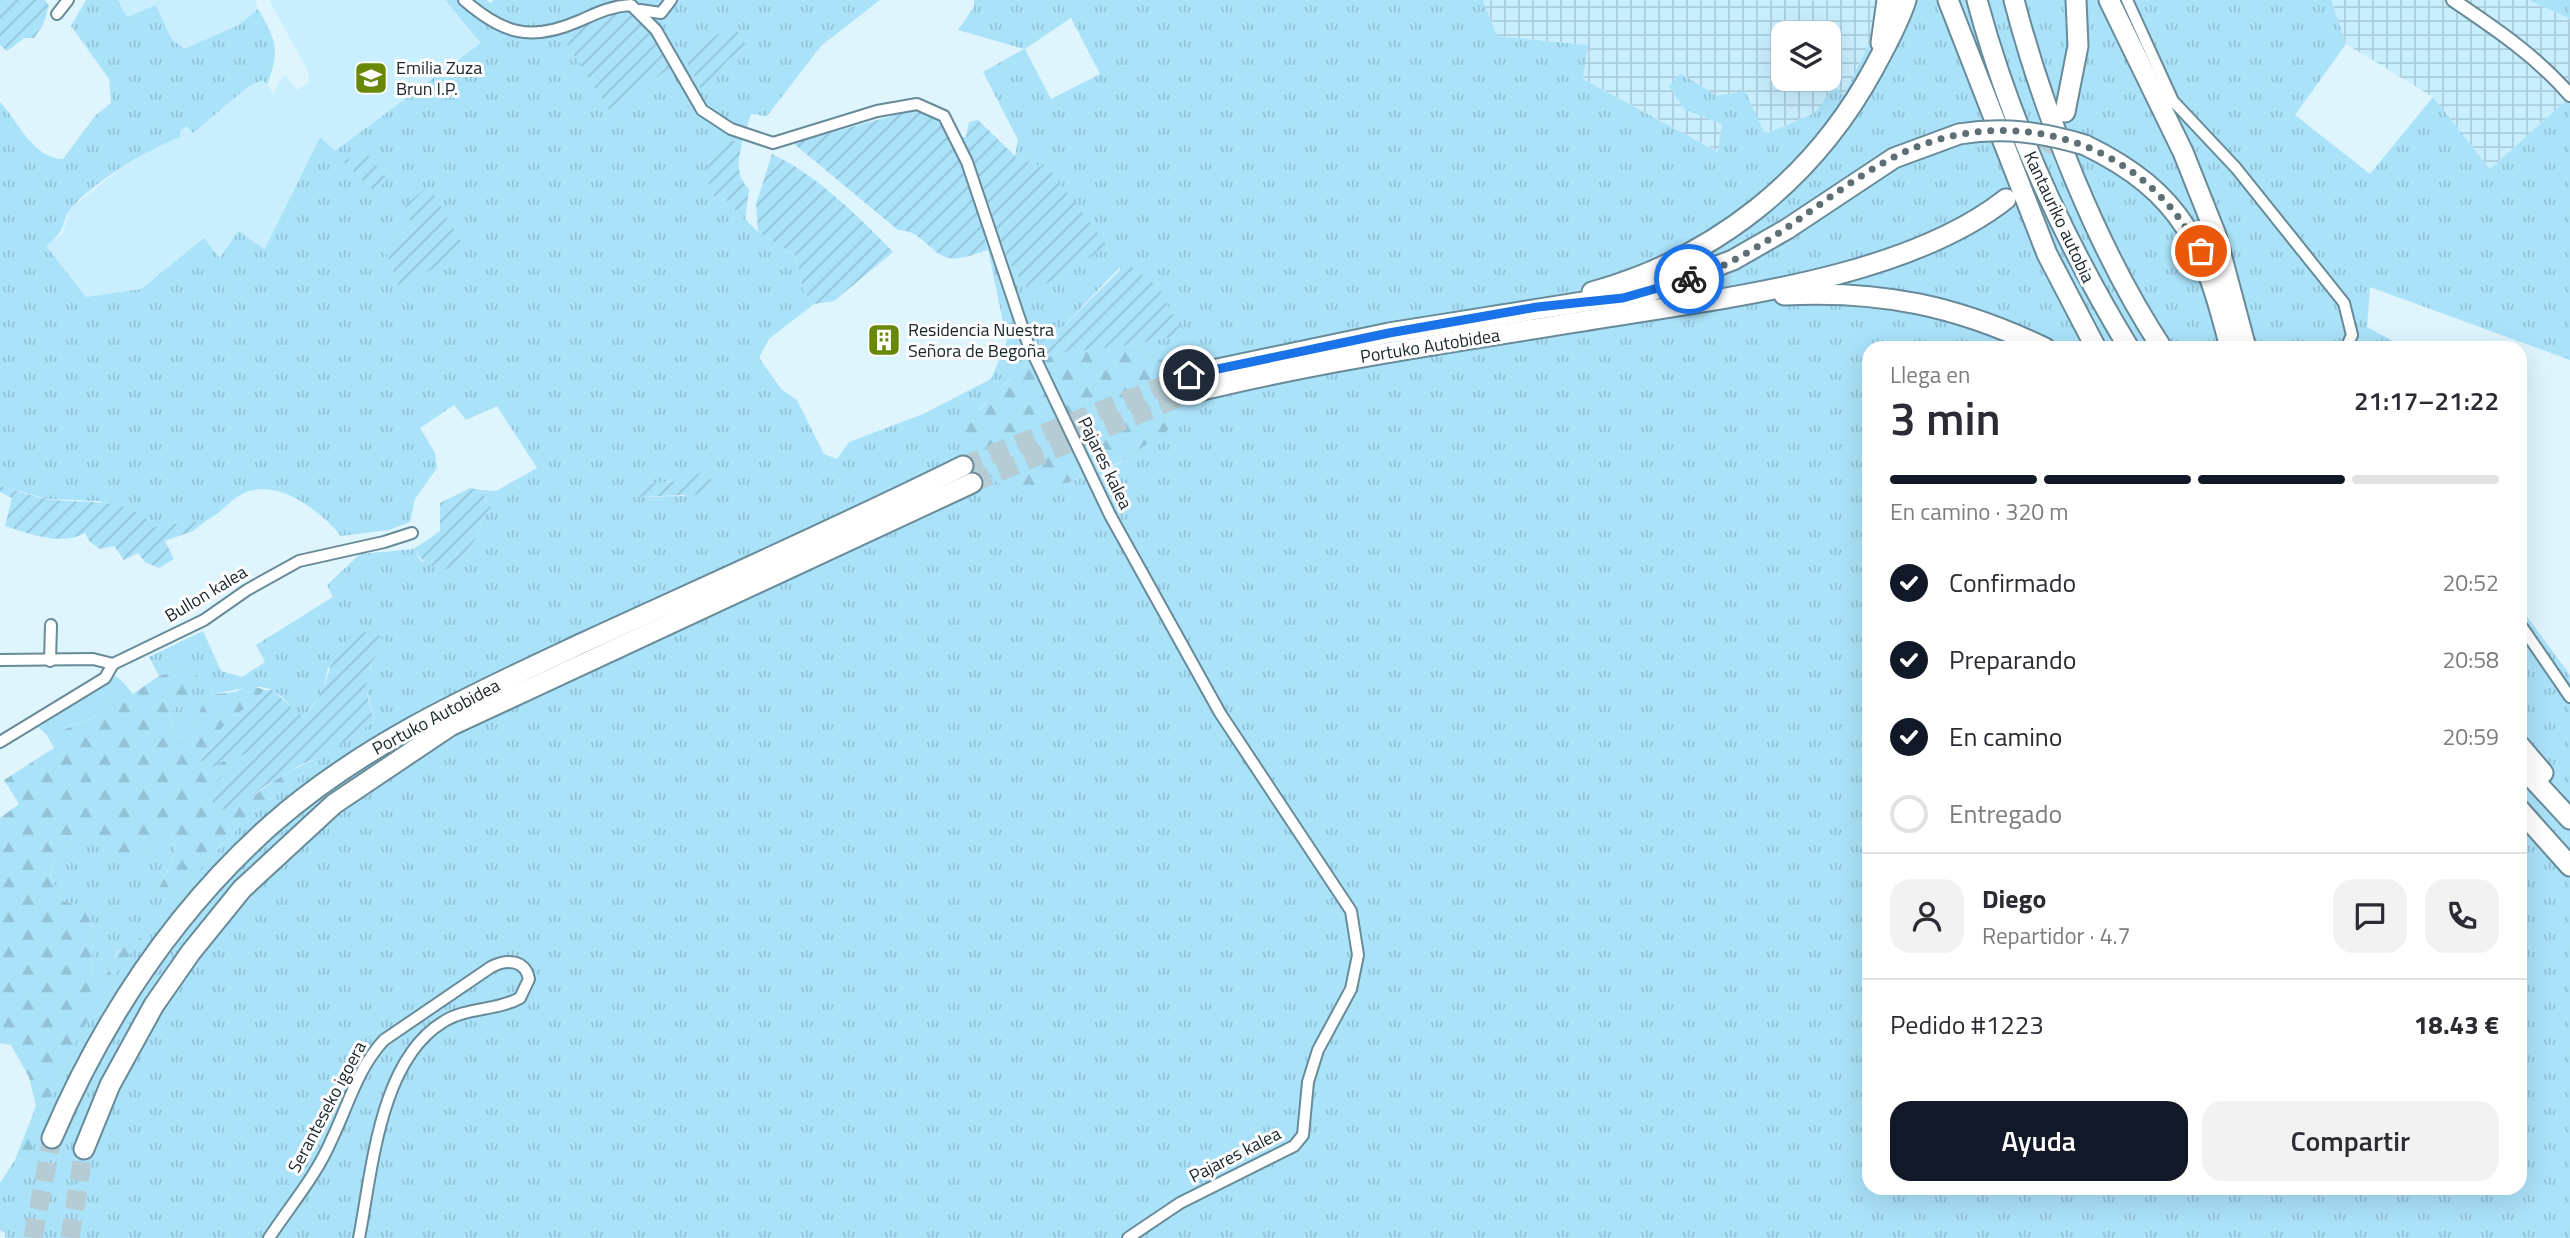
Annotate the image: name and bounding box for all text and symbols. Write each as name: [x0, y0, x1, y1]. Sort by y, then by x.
map controls: [1771, 21, 1841, 91]
button: layers: [1771, 21, 1841, 91]
place label: Emilia Zuza Brun I.P.: [396, 54, 482, 102]
school or university icon: Emilia Zuza Brun I.P.: [352, 59, 390, 97]
street label: Kantauriko autobia: [2017, 146, 2102, 287]
pin: [2171, 221, 2231, 281]
icon: bag: [2182, 232, 2220, 270]
courier: [1654, 244, 1724, 314]
icon: bike: [1670, 260, 1708, 298]
place label: Residencia Nuestra Señora de Begoña: [908, 316, 1054, 364]
building icon: Residencia Nuestra Señora de Begoña: [865, 321, 903, 359]
street label: Portuko Autobidea: [1358, 321, 1502, 370]
pin: [1159, 345, 1219, 405]
icon: home: [1170, 356, 1208, 394]
text: Llega en: [1890, 357, 1970, 392]
text: 21:17–21:22: [2354, 381, 2499, 420]
text: 3 min: [1890, 383, 2001, 453]
street label: Pajares kalea: [1071, 412, 1139, 514]
text: En camino · 320 m: [1890, 494, 2068, 529]
street label: Bullon kalea: [159, 558, 252, 629]
text: Confirmado: [1949, 563, 2076, 602]
icon: check: [1890, 564, 1928, 602]
text: 20:52: [2442, 565, 2499, 600]
text: Preparando: [1949, 640, 2076, 679]
icon: check: [1890, 641, 1928, 679]
text: 20:58: [2442, 642, 2499, 677]
street label: Portuko Autobidea: [367, 671, 504, 762]
text: En camino: [1949, 717, 2063, 756]
icon: check: [1890, 718, 1928, 756]
text: 20:59: [2442, 719, 2499, 754]
text: Entregado: [1949, 794, 2062, 833]
button: person: [1890, 879, 1964, 953]
text: Diego: [1982, 879, 2046, 918]
button: chat: [2333, 879, 2407, 953]
button: phone: [2425, 879, 2499, 953]
text: Repartidor · 4.7: [1982, 918, 2130, 953]
text: Pedido #1223: [1890, 1005, 2044, 1044]
text: 18.43 €: [2414, 1005, 2499, 1044]
street label: Seranteseko igoera: [280, 1036, 373, 1177]
button: Ayuda: [1890, 1101, 2188, 1181]
button: Compartir: [2202, 1101, 2499, 1181]
street label: Pajares kalea: [1184, 1120, 1285, 1189]

